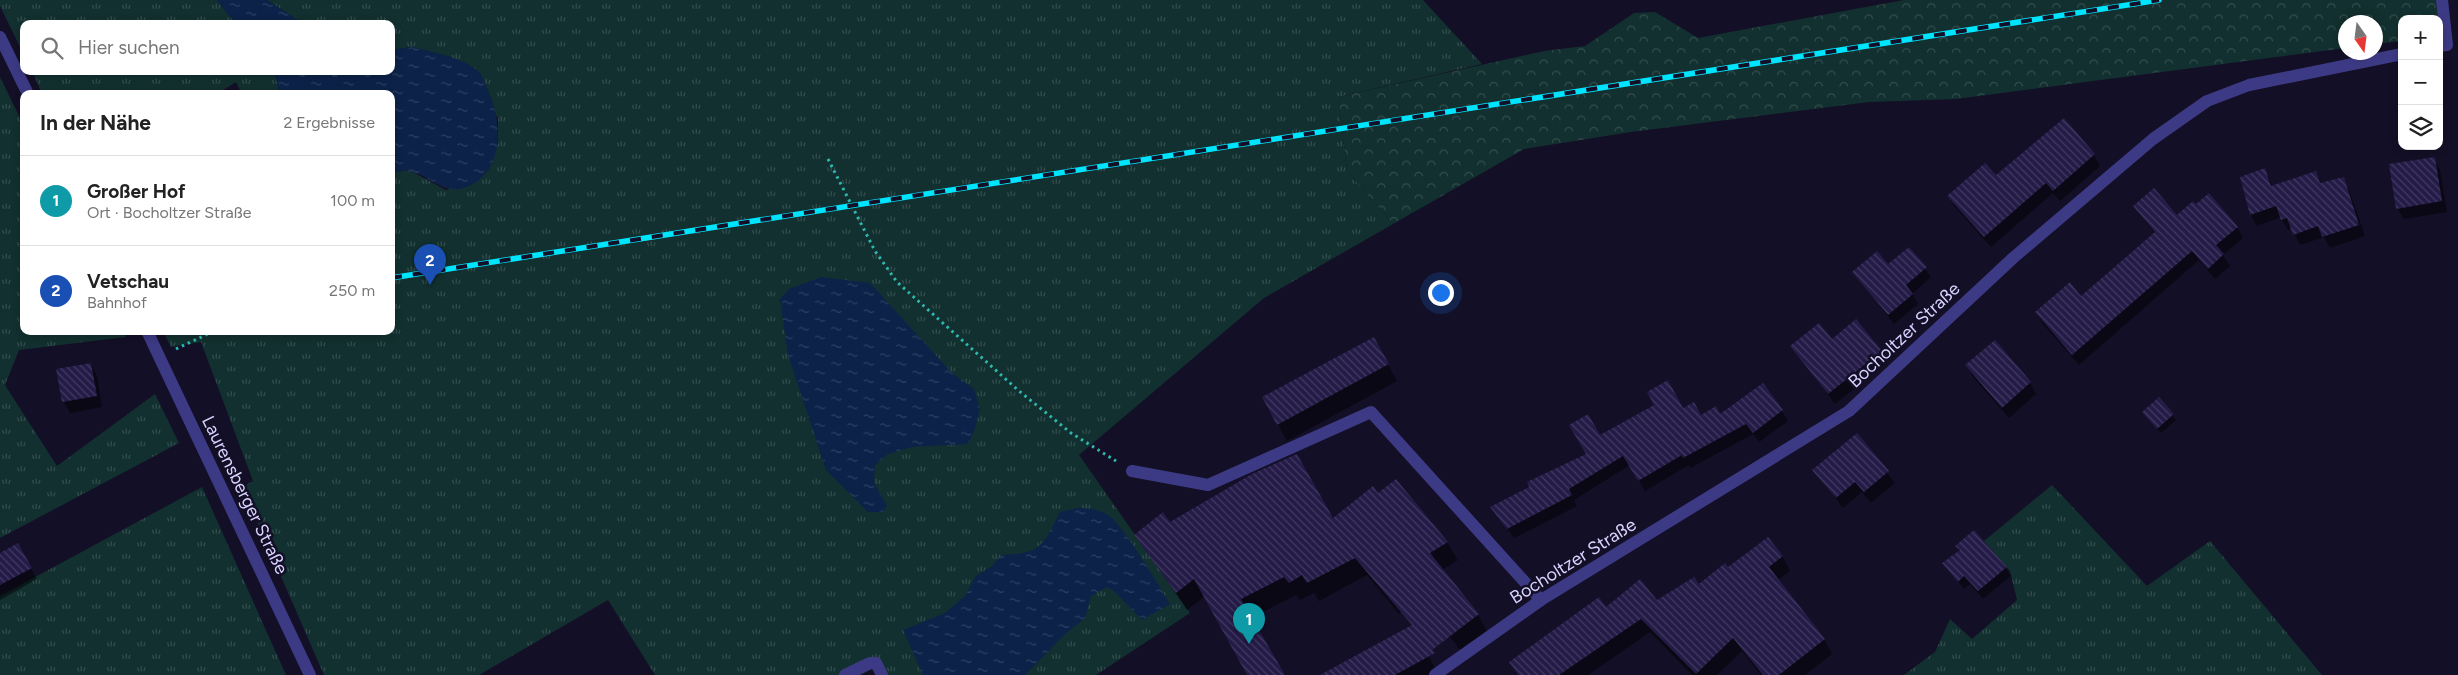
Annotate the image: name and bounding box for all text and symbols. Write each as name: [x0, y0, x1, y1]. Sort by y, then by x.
north arrow: [2338, 15, 2383, 60]
map controls: [2398, 15, 2443, 150]
button: +: [2398, 15, 2443, 60]
search box: [20, 20, 395, 75]
icon: search: [38, 34, 66, 62]
text: Hier suchen: [78, 36, 179, 59]
button: −: [2398, 60, 2443, 105]
button: layers: [2398, 105, 2443, 150]
text: In der Nähe: [40, 110, 151, 135]
text: 2 Ergebnisse: [283, 113, 375, 132]
text: Großer Hof: [87, 180, 186, 203]
text: 1: [53, 191, 59, 210]
text: 100 m: [330, 191, 375, 210]
text: Ort · Bocholtzer Straße: [87, 203, 251, 222]
pin: 2: [414, 244, 446, 285]
text: Vetschau: [87, 270, 169, 293]
street label: Bocholtzer Straße: [1844, 277, 1965, 392]
your location: [1428, 280, 1454, 306]
text: 2: [51, 281, 61, 300]
text: 250 m: [329, 281, 375, 300]
text: Bahnhof: [87, 293, 147, 312]
street label: Laurensberger Straße: [197, 412, 293, 578]
street label: Bocholtzer Straße: [1506, 513, 1640, 609]
pin: 1: [1233, 603, 1265, 644]

